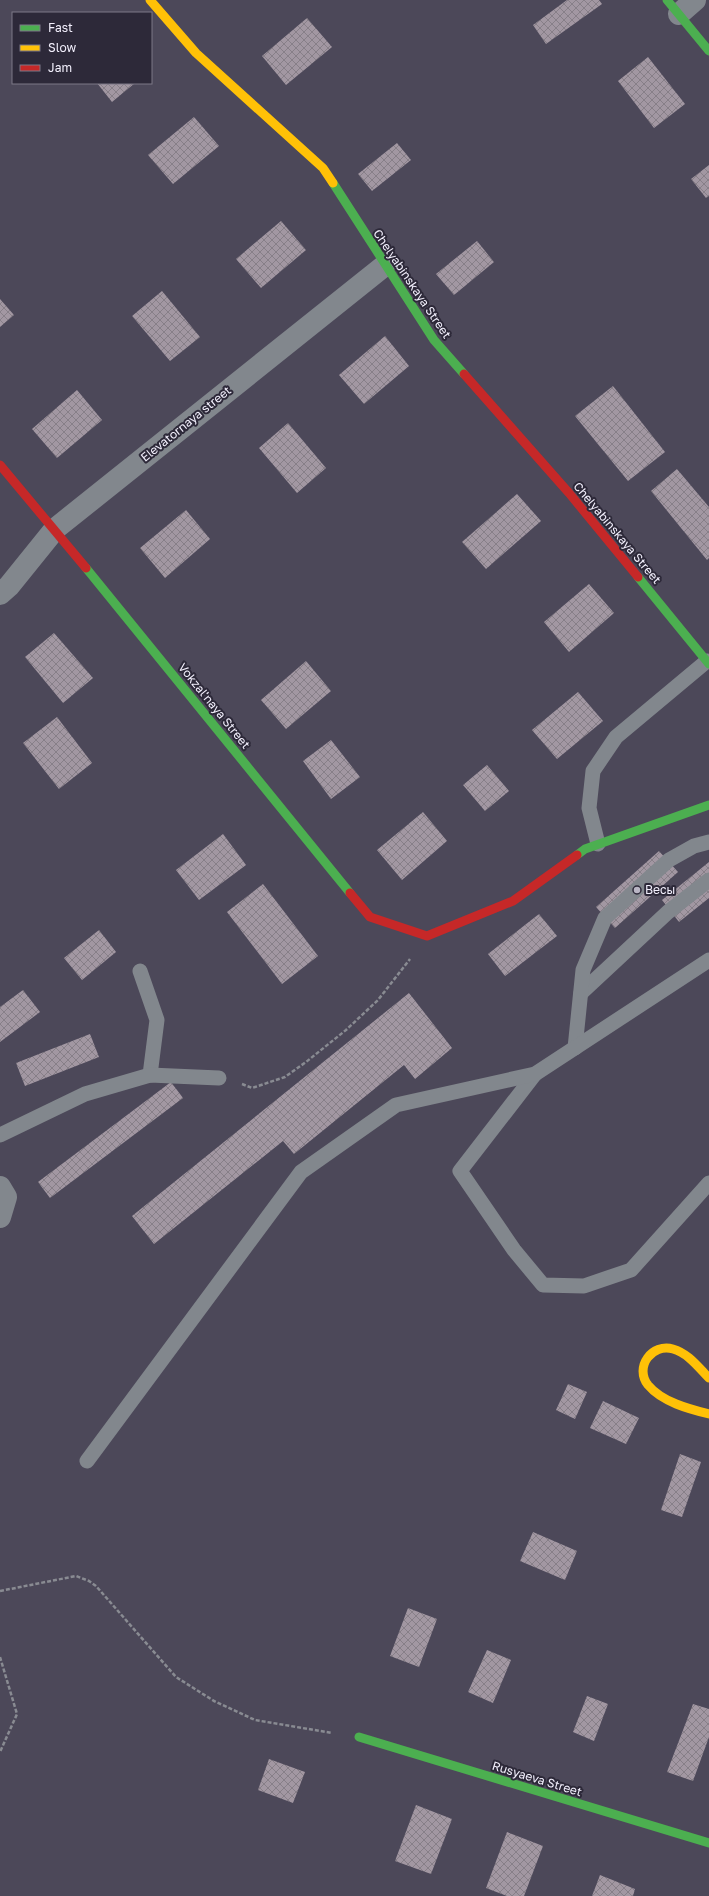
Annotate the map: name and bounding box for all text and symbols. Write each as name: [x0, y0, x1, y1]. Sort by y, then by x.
legend: [12, 12, 152, 84]
text: Fast: [48, 20, 73, 35]
text: Slow: [48, 40, 76, 55]
text: Jam: [48, 60, 72, 75]
street label: Chelyabinskaya Street: [370, 226, 455, 341]
street label: Elevatornaya street: [137, 382, 234, 465]
street label: Chelyabinskaya Street: [570, 479, 665, 587]
street label: Vokzal'naya Street: [175, 660, 254, 752]
place label: Весы: [645, 882, 675, 897]
marker: Весы: [632, 885, 642, 895]
street label: Rusyaeva Street: [490, 1758, 584, 1799]

